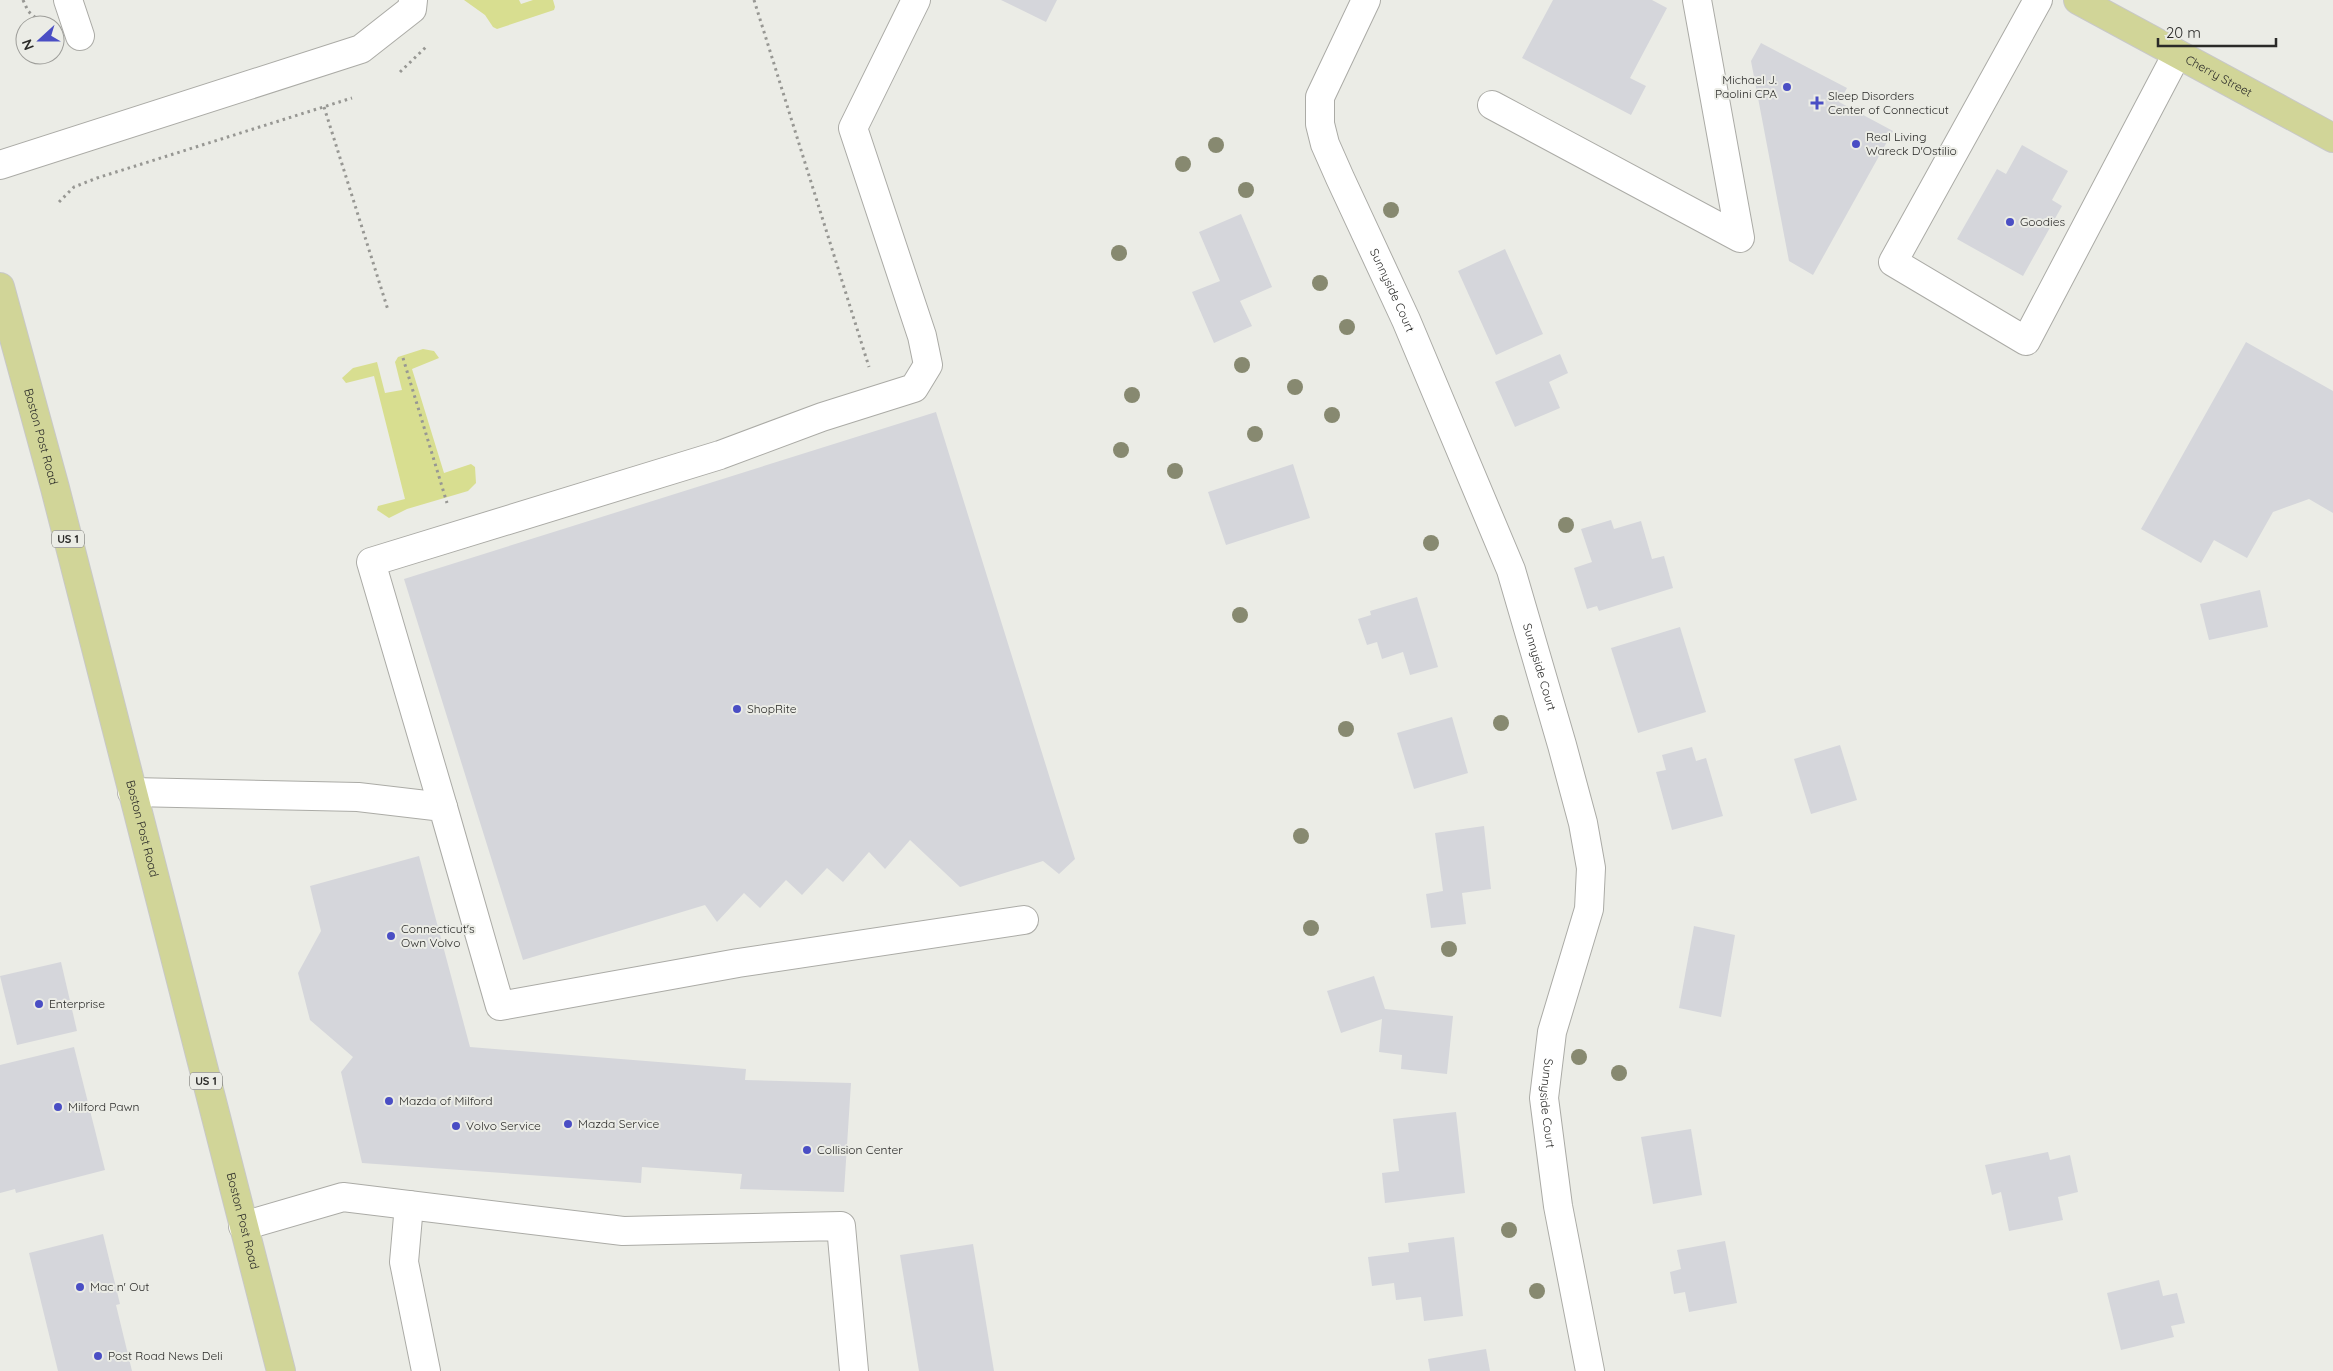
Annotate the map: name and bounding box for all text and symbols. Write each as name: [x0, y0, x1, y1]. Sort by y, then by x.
north arrow: [15, 15, 65, 65]
scale bar: [2158, 15, 2276, 47]
text: 20 m: [2166, 23, 2201, 42]
text: N: [18, 37, 38, 53]
street label: Cherry Street: [2183, 52, 2255, 100]
place label: Michael J. Paolini CPA: [1715, 72, 1777, 101]
marker: Michael J. Paolini CPA: [1781, 81, 1793, 93]
place label: Sleep Disorders Center of Connecticut: [1828, 88, 1949, 117]
marker: Sleep Disorders Center of Connecticut: [1810, 96, 1824, 110]
place label: Real Living Wareck D'Ostilio: [1866, 129, 1957, 158]
marker: Real Living Wareck D'Ostilio: [1850, 138, 1862, 150]
place label: Goodies: [2020, 214, 2065, 229]
marker: Goodies: [2004, 216, 2016, 228]
street label: Sunnyside Court: [1367, 246, 1418, 334]
street label: Boston Post Road: [21, 387, 62, 486]
road number: US 1: [52, 530, 84, 548]
street label: Sunnyside Court: [1520, 622, 1560, 712]
place label: ShopRite: [747, 701, 797, 716]
marker: ShopRite: [731, 703, 743, 715]
street label: Boston Post Road: [123, 779, 162, 878]
place label: Connecticut's Own Volvo: [401, 921, 475, 950]
marker: Connecticut's Own Volvo: [385, 930, 397, 942]
place label: Enterprise: [49, 996, 105, 1011]
marker: Enterprise: [33, 998, 45, 1010]
street label: Sunnyside Court: [1537, 1058, 1558, 1149]
road number: US 1: [190, 1072, 222, 1090]
place label: Mazda of Milford: [399, 1093, 493, 1108]
marker: Mazda of Milford: [383, 1095, 395, 1107]
place label: Milford Pawn: [68, 1099, 140, 1114]
marker: Milford Pawn: [52, 1101, 64, 1113]
place label: Mazda Service: [578, 1116, 660, 1131]
place label: Volvo Service: [466, 1118, 541, 1133]
marker: Mazda Service: [562, 1118, 574, 1130]
marker: Volvo Service: [450, 1120, 462, 1132]
place label: Collision Center: [817, 1142, 903, 1157]
marker: Collision Center: [801, 1144, 813, 1156]
street label: Boston Post Road: [224, 1171, 263, 1271]
place label: Mac n' Out: [90, 1279, 149, 1294]
marker: Mac n' Out: [74, 1281, 86, 1293]
place label: Post Road News Deli: [108, 1348, 223, 1363]
marker: Post Road News Deli: [92, 1350, 104, 1362]

